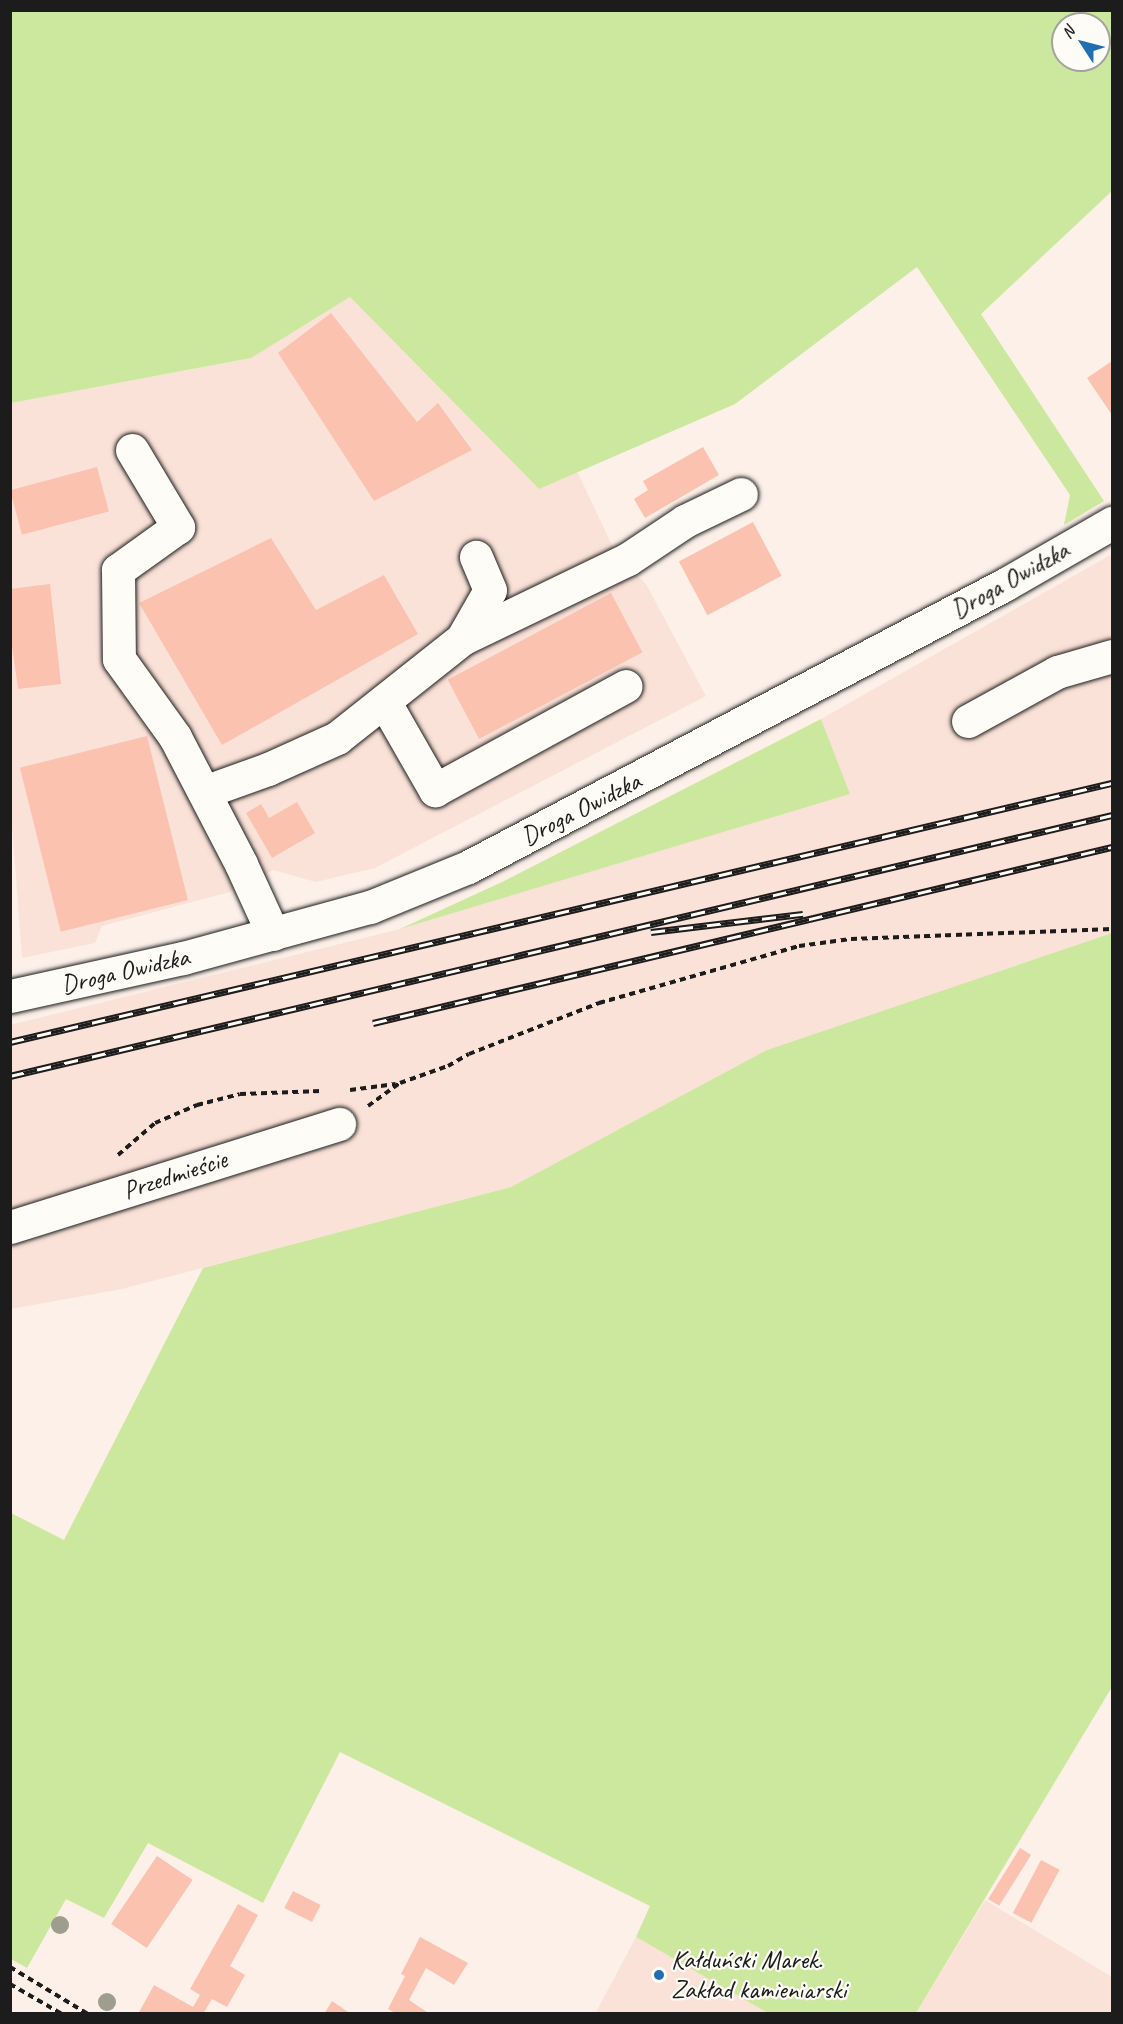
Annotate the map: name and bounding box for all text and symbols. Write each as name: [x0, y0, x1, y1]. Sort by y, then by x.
north arrow: [1051, 12, 1111, 72]
text: N: [1057, 23, 1079, 42]
street label: Droga Owidzka: [946, 535, 1074, 625]
street label: Droga Owidzka: [516, 766, 646, 852]
street label: Droga Owidzka: [58, 941, 192, 1001]
street label: Przedmieście: [119, 1144, 231, 1206]
place label: Kałduński Marek. Zakład kamieniarski: [671, 1944, 848, 2006]
marker: Kałduński Marek. Zakład kamieniarski: [652, 1968, 666, 1982]

